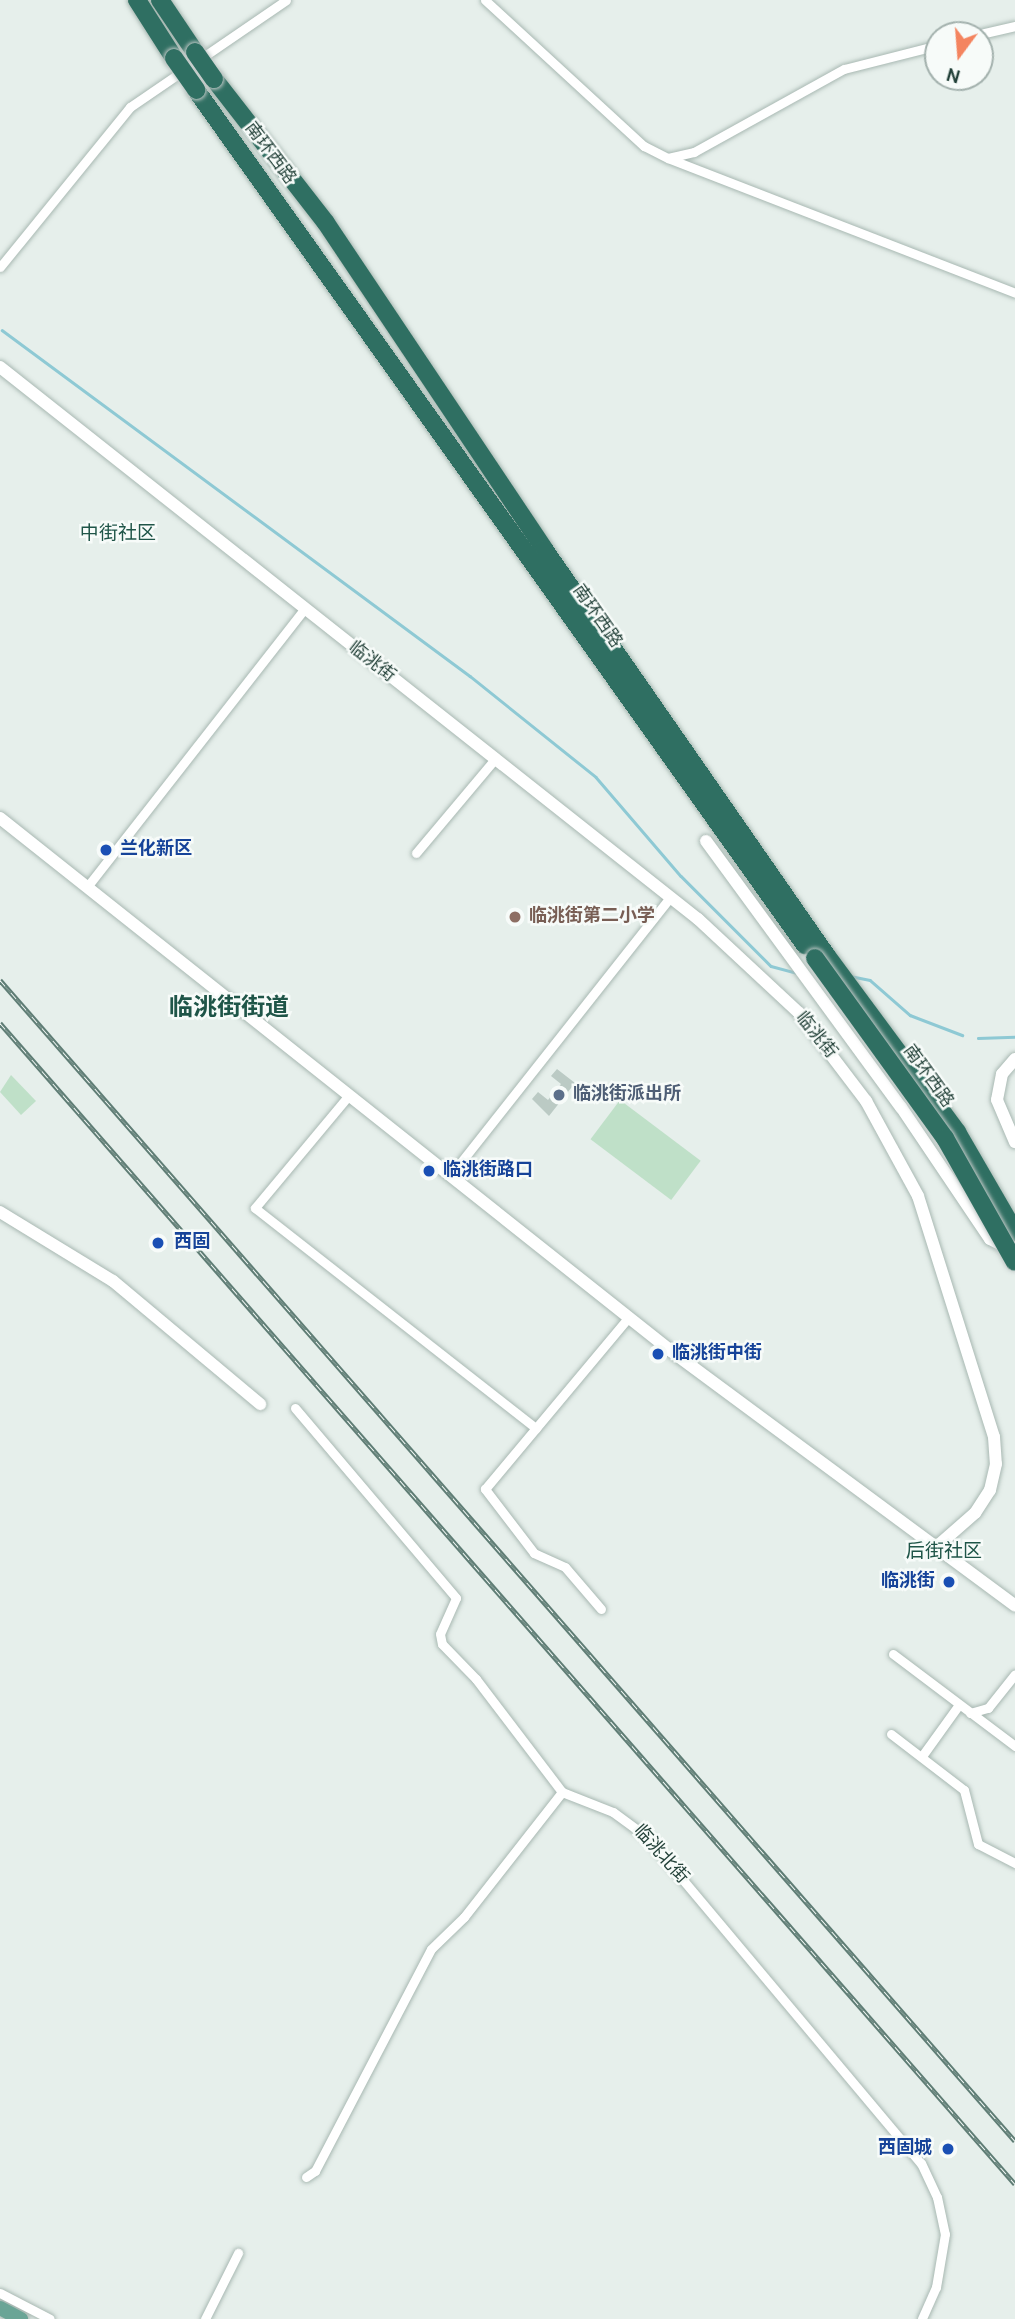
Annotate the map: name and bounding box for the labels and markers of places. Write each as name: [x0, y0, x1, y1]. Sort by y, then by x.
place label: 兰化新区: [120, 839, 192, 861]
marker: 兰化新区: [98, 842, 114, 858]
place label: 临洮街第二小学: [529, 906, 655, 928]
marker: 临洮街第二小学: [507, 909, 523, 925]
place label: 临洮街派出所: [573, 1084, 681, 1106]
marker: 临洮街派出所: [551, 1087, 567, 1103]
place label: 临洮街路口: [443, 1160, 533, 1182]
marker: 临洮街路口: [421, 1163, 437, 1179]
place label: 西固: [174, 1232, 210, 1254]
marker: 西固: [148, 1233, 168, 1253]
place label: 临洮街中街: [672, 1343, 762, 1365]
marker: 临洮街中街: [650, 1346, 666, 1362]
place label: 临洮街: [881, 1571, 935, 1593]
marker: 临洮街: [941, 1574, 957, 1590]
place label: 西固城: [878, 2138, 932, 2160]
marker: 西固城: [938, 2139, 958, 2159]

